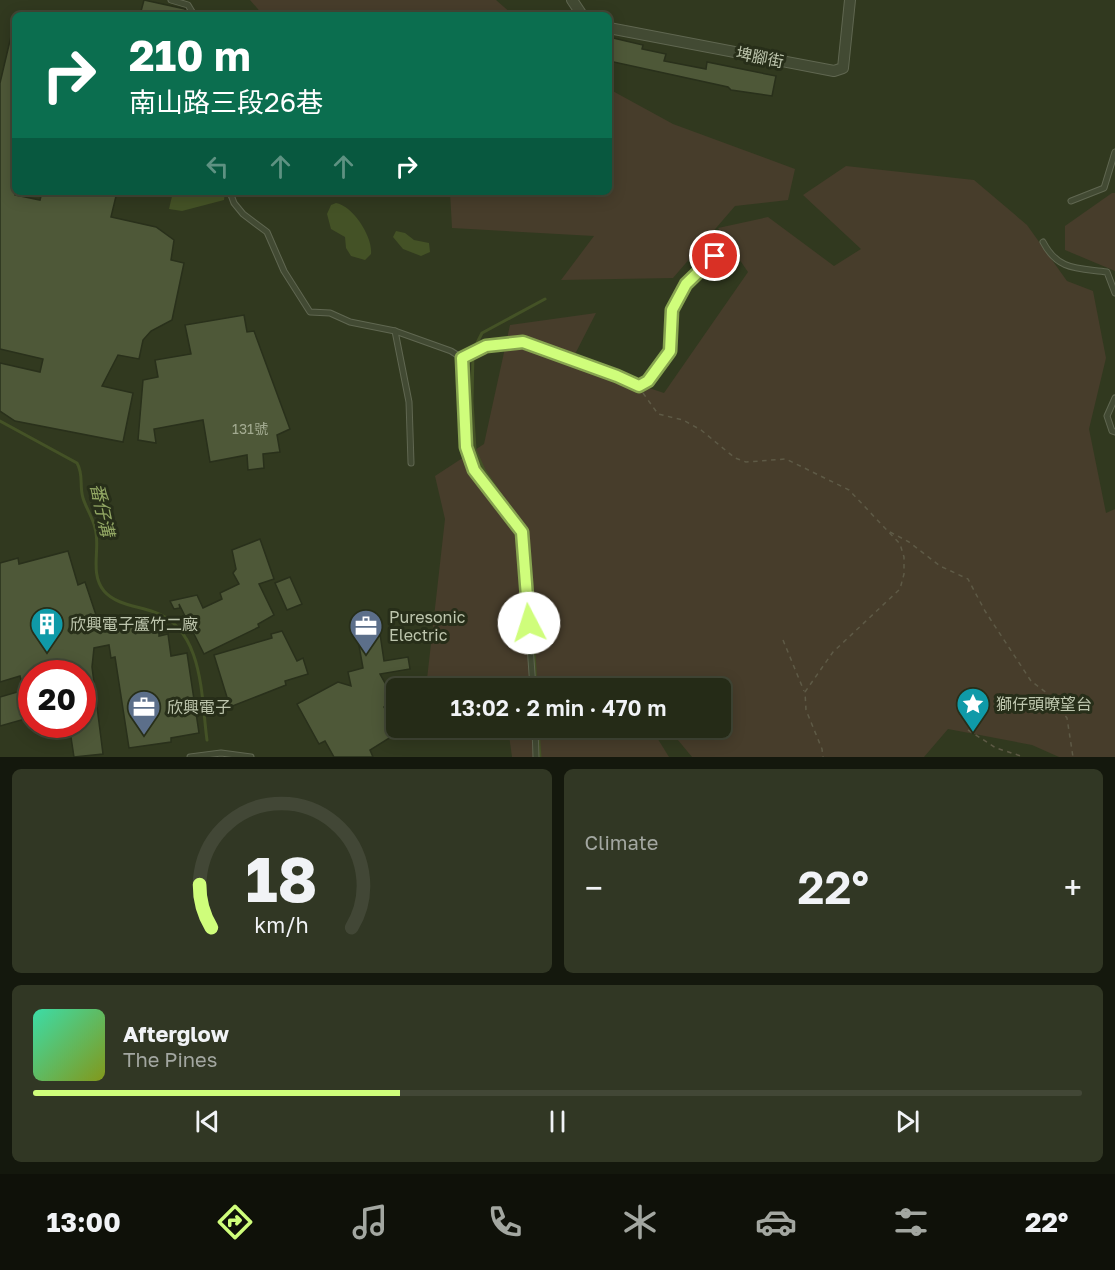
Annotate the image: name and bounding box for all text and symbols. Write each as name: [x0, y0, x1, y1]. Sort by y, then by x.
text: 210 m: [129, 30, 251, 80]
icon: right: [30, 36, 108, 114]
street label: 埤腳街: [735, 43, 785, 71]
text: 南山路三段26巷: [129, 86, 323, 118]
icon: left: [201, 150, 234, 183]
icon: ahead: [264, 150, 297, 183]
icon: ahead: [327, 150, 360, 183]
icon: right: [390, 150, 423, 183]
pin: [689, 230, 740, 281]
icon: arrive: [698, 239, 731, 272]
house number: 131號: [232, 420, 268, 437]
water label: 番仔溝: [87, 481, 120, 541]
position arrow: [497, 591, 561, 655]
building icon: 欣興電子蘆竹二廠: [29, 606, 65, 653]
place label: Puresonic Electric: [389, 607, 466, 645]
office icon: Puresonic Electric: [348, 608, 384, 655]
place label: 欣興電子蘆竹二廠: [70, 614, 198, 634]
speed limit sign: 20: [18, 660, 96, 738]
place icon: 獅仔頭暸望台: [955, 686, 991, 733]
office icon: 欣興電子: [126, 689, 162, 736]
text: 13:02 · 2 min · 470 m: [451, 694, 666, 721]
place label: 獅仔頭暸望台: [996, 694, 1092, 714]
place label: 欣興電子: [167, 697, 231, 717]
text: Climate: [585, 830, 658, 854]
text: 18: [246, 841, 318, 916]
text: 22°: [798, 860, 869, 914]
text: −: [585, 868, 603, 907]
text: +: [1064, 868, 1082, 907]
text: km/h: [254, 912, 309, 938]
text: Afterglow: [123, 1020, 229, 1047]
text: The Pines: [123, 1047, 217, 1071]
icon: previous: [191, 1105, 224, 1138]
icon: pause: [541, 1105, 574, 1138]
icon: next: [891, 1105, 924, 1138]
icon: directions: [214, 1201, 256, 1243]
icon: music: [349, 1201, 391, 1243]
icon: phone: [484, 1201, 526, 1243]
icon: climate: [619, 1201, 661, 1243]
icon: car: [755, 1201, 797, 1243]
icon: filters: [890, 1201, 932, 1243]
text: 13:00: [47, 1206, 121, 1238]
text: 22°: [1025, 1206, 1068, 1238]

